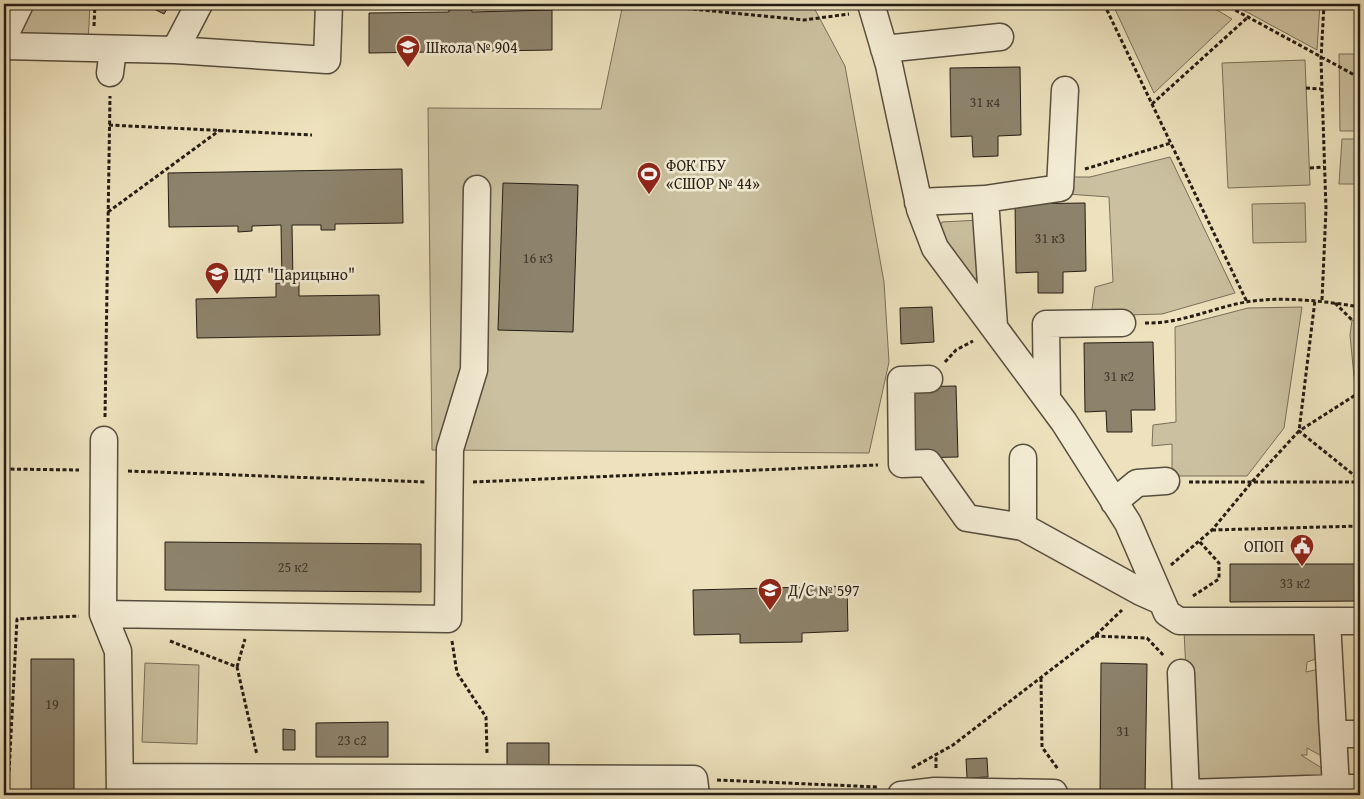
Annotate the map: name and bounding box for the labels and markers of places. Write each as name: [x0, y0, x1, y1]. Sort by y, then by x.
school or university icon: Школа № 904: [395, 34, 421, 68]
place label: Школа № 904: [426, 35, 518, 59]
place label: ФОК ГБУ «СШОР № 44»: [666, 153, 760, 195]
sports icon: ФОК ГБУ «СШОР № 44»: [636, 161, 662, 195]
school or university icon: ЦДТ "Царицыно": [204, 261, 230, 295]
place label: ЦДТ "Царицыно": [234, 262, 355, 286]
public building icon: ОПОП: [1289, 533, 1315, 567]
place label: ОПОП: [1244, 534, 1284, 558]
school or university icon: Д/C № 597: [757, 577, 783, 611]
place label: Д/C № 597: [787, 578, 860, 602]

